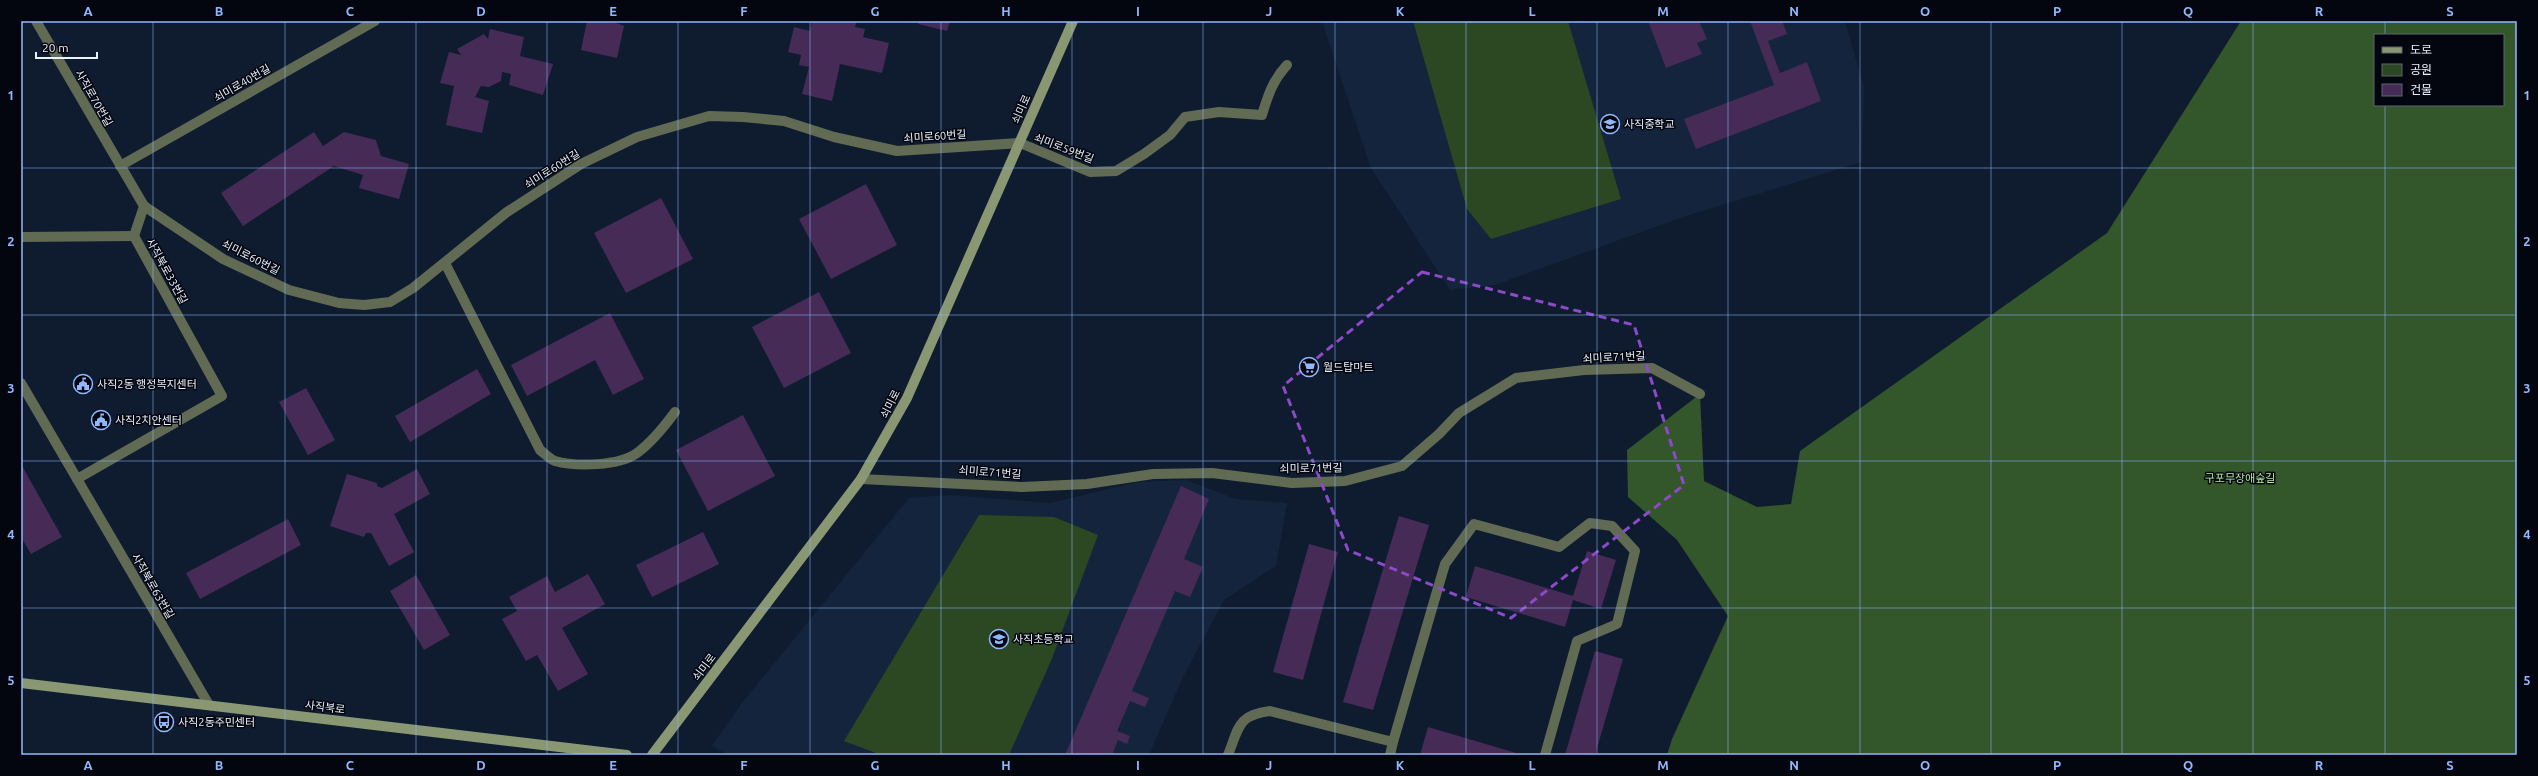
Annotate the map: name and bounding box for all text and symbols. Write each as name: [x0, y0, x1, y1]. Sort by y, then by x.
text: A: [83, 4, 93, 18]
text: B: [215, 4, 224, 18]
text: C: [346, 4, 355, 18]
text: D: [476, 4, 486, 18]
text: E: [609, 4, 617, 18]
text: F: [740, 4, 748, 18]
text: G: [871, 4, 880, 18]
text: H: [1001, 4, 1011, 18]
text: I: [1136, 4, 1140, 18]
text: J: [1266, 4, 1272, 18]
text: K: [1396, 4, 1405, 18]
text: L: [1528, 4, 1536, 18]
text: M: [1657, 4, 1669, 18]
text: N: [1789, 4, 1799, 18]
text: O: [1920, 4, 1930, 18]
text: P: [2053, 4, 2061, 18]
text: Q: [2183, 4, 2193, 18]
text: R: [2315, 4, 2324, 18]
text: S: [2446, 4, 2454, 18]
scale bar: [36, 34, 97, 60]
legend: [2374, 34, 2504, 106]
text: 20 m: [42, 41, 69, 54]
text: 도로: [2410, 43, 2432, 56]
street label: 쇠미로40번길: [212, 62, 272, 104]
text: 공원: [2410, 63, 2432, 76]
street label: 사직로70번길: [73, 68, 115, 128]
text: 건물: [2410, 83, 2432, 96]
text: 1: [7, 88, 15, 102]
text: 1: [2523, 88, 2531, 102]
street label: 쇠미로: [1009, 93, 1033, 125]
school or university icon: 사직중학교: [1599, 113, 1621, 135]
place label: 사직중학교: [1624, 118, 1675, 130]
street label: 쇠미로60번길: [903, 128, 967, 144]
street label: 쇠미로59번길: [1032, 131, 1096, 165]
street label: 쇠미로60번길: [522, 147, 582, 191]
text: 2: [7, 234, 15, 248]
text: 2: [2523, 234, 2531, 248]
street label: 사직북로33번길: [144, 236, 190, 306]
street label: 쇠미로60번길: [220, 237, 282, 277]
street label: 쇠미로71번길: [1582, 349, 1646, 365]
supermarket icon: 월드탑마트: [1298, 356, 1320, 378]
place label: 월드탑마트: [1323, 361, 1374, 373]
public building icon: 사직2동 행정복지센터: [72, 373, 94, 395]
place label: 사직2동 행정복지센터: [97, 378, 197, 390]
text: 3: [7, 381, 15, 395]
text: 3: [2523, 381, 2531, 395]
street label: 쇠미로: [878, 388, 902, 420]
public building icon: 사직2치안센터: [90, 409, 112, 431]
place label: 사직2치안센터: [115, 414, 182, 426]
street label: 쇠미로71번길: [1279, 461, 1343, 475]
street label: 쇠미로71번길: [958, 464, 1022, 480]
park label: 구포무장애숲길: [2205, 472, 2275, 484]
text: 4: [7, 527, 15, 541]
text: 4: [2523, 527, 2531, 541]
street label: 사직북로63번길: [130, 551, 176, 621]
school or university icon: 사직초등학교: [988, 628, 1010, 650]
place label: 사직초등학교: [1013, 633, 1074, 645]
street label: 쇠미로: [690, 651, 718, 683]
text: 5: [7, 673, 15, 687]
text: 5: [2523, 673, 2531, 687]
street label: 사직북로: [304, 699, 346, 715]
bus stop icon: 사직2동주민센터: [153, 711, 175, 733]
place label: 사직2동주민센터: [178, 716, 255, 728]
text: A: [83, 758, 93, 772]
text: B: [215, 758, 224, 772]
text: C: [346, 758, 355, 772]
text: D: [476, 758, 486, 772]
text: E: [609, 758, 617, 772]
text: F: [740, 758, 748, 772]
text: G: [871, 758, 880, 772]
text: H: [1001, 758, 1011, 772]
text: I: [1136, 758, 1140, 772]
text: J: [1266, 758, 1272, 772]
text: K: [1396, 758, 1405, 772]
text: L: [1528, 758, 1536, 772]
text: M: [1657, 758, 1669, 772]
text: N: [1789, 758, 1799, 772]
text: O: [1920, 758, 1930, 772]
text: P: [2053, 758, 2061, 772]
text: Q: [2183, 758, 2193, 772]
text: R: [2315, 758, 2324, 772]
text: S: [2446, 758, 2454, 772]

